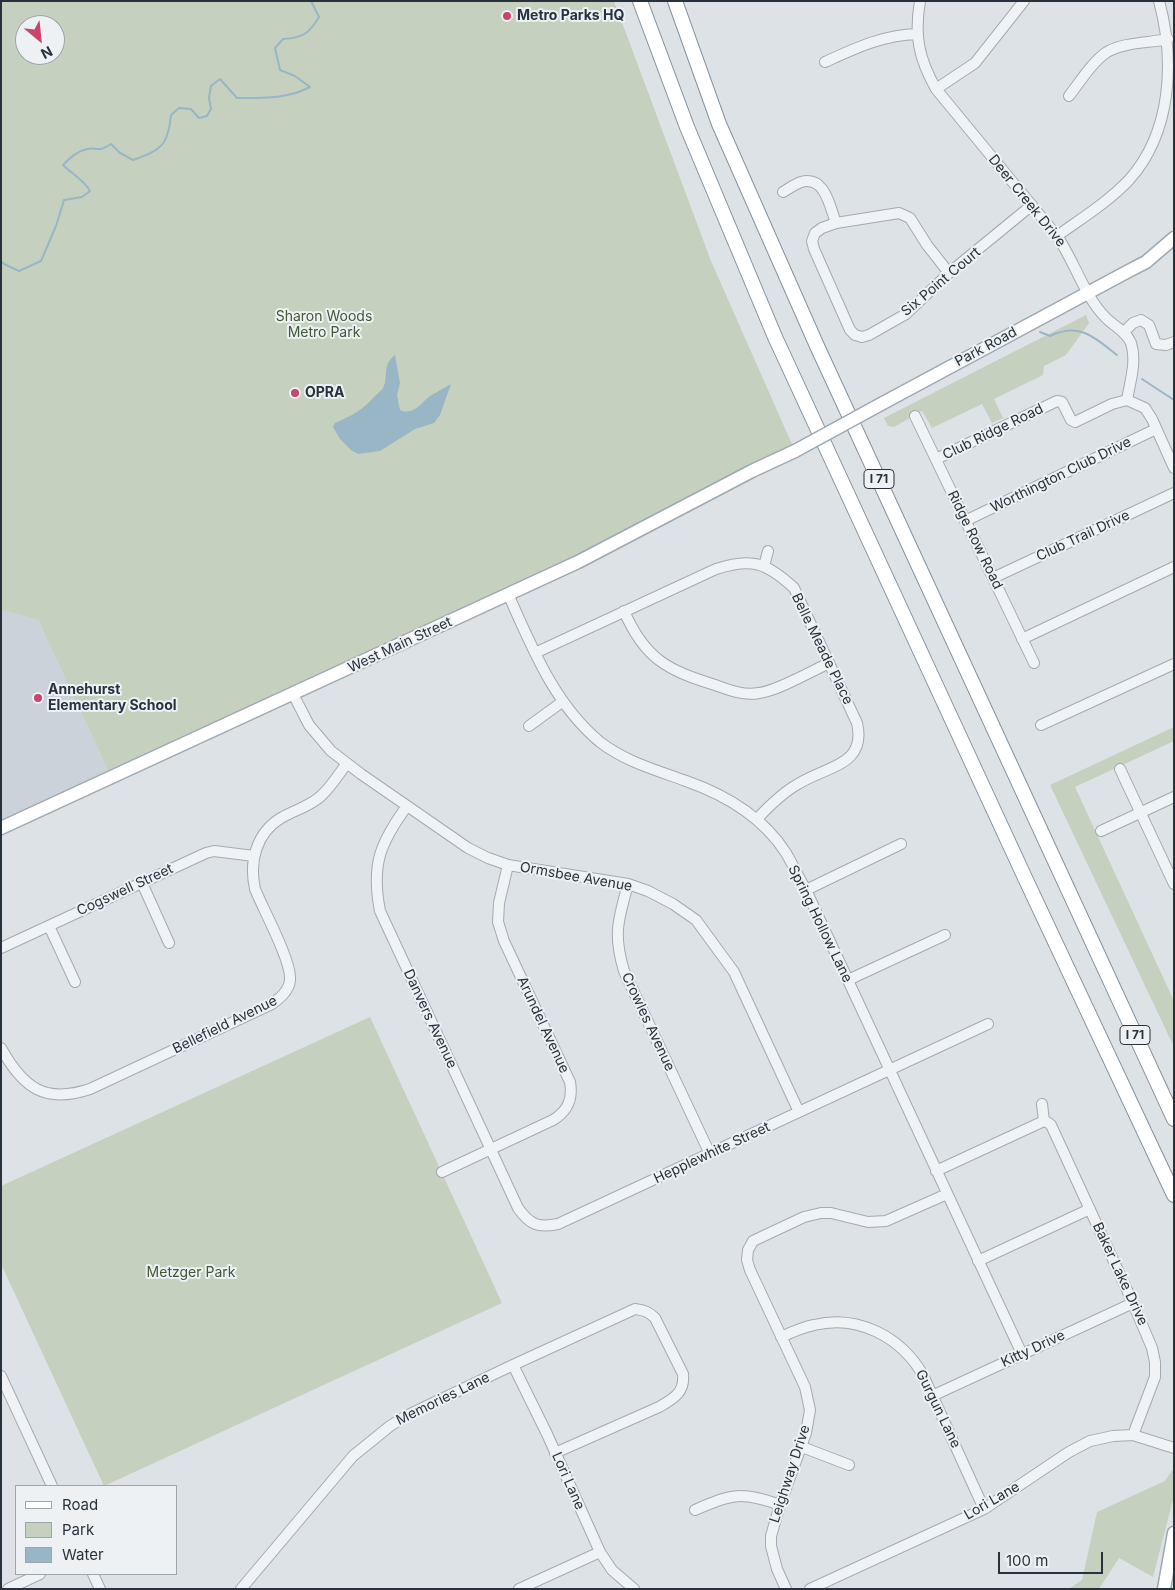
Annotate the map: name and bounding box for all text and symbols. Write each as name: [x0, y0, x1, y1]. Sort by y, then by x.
place label: Metro Parks HQ: [517, 8, 624, 24]
marker: Metro Parks HQ: [501, 10, 513, 22]
north arrow: [15, 15, 65, 65]
text: N: [38, 43, 56, 63]
street label: Deer Creek Drive: [985, 152, 1069, 250]
street label: Six Point Court: [898, 244, 984, 320]
park label: Sharon Woods Metro Park: [276, 309, 372, 342]
street label: Park Road: [952, 324, 1020, 370]
place label: OPRA: [305, 385, 345, 401]
marker: OPRA: [289, 387, 301, 399]
street label: Club Ridge Road: [940, 400, 1046, 464]
street label: Worthington Club Drive: [988, 434, 1134, 516]
road number: I 71: [864, 469, 894, 488]
street label: Ridge Row Road: [944, 488, 1006, 592]
street label: Club Trail Drive: [1034, 507, 1132, 565]
street label: Belle Meade Place: [788, 590, 856, 708]
street label: West Main Street: [345, 614, 455, 676]
place label: Annehurst Elementary School: [48, 682, 177, 714]
marker: Annehurst Elementary School: [32, 692, 44, 704]
street label: Ormsbee Avenue: [518, 859, 634, 895]
street label: Cogswell Street: [74, 860, 176, 920]
street label: Spring Hollow Lane: [784, 863, 856, 985]
street label: Danvers Avenue: [400, 967, 460, 1071]
street label: Crowles Avenue: [618, 970, 678, 1074]
street label: Arundel Avenue: [513, 974, 573, 1076]
street label: Bellefield Avenue: [170, 992, 280, 1058]
road number: I 71: [1120, 1026, 1150, 1044]
street label: Hepplewhite Street: [651, 1119, 773, 1187]
street label: Baker Lake Drive: [1089, 1220, 1151, 1328]
park label: Metzger Park: [147, 1265, 235, 1281]
street label: Kitty Drive: [998, 1327, 1068, 1371]
street label: Gurgun Lane: [912, 1367, 964, 1451]
street label: Memories Lane: [393, 1369, 493, 1429]
street label: Leighway Drive: [766, 1423, 814, 1525]
street label: Lori Lane: [548, 1450, 588, 1512]
street label: Lori Lane: [961, 1478, 1023, 1524]
legend: [15, 1485, 178, 1575]
text: Road: [62, 1495, 98, 1514]
text: Park: [62, 1520, 94, 1539]
scale bar: [1000, 1542, 1105, 1574]
text: Water: [62, 1545, 104, 1564]
text: 100 m: [1006, 1551, 1048, 1570]

